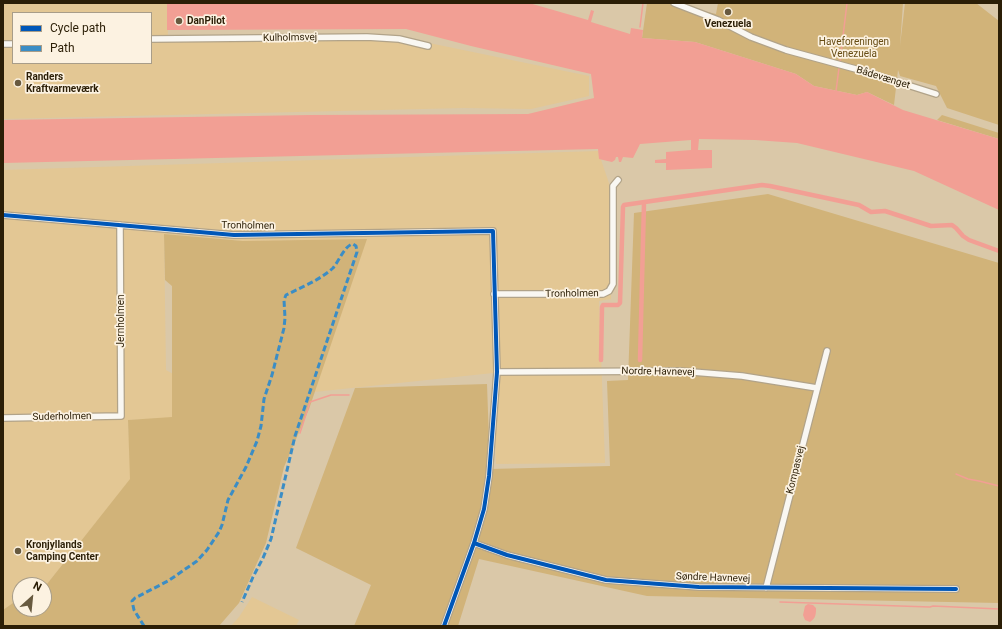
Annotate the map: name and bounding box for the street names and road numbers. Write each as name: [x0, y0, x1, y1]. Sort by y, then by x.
street label: Kulholmsvej: [263, 32, 317, 44]
street label: Bådevænget: [855, 64, 911, 92]
street label: Tronholmen: [221, 220, 275, 232]
street label: Tronholmen: [545, 288, 599, 300]
street label: Jernholmen: [115, 295, 127, 347]
street label: Nordre Havnevej: [621, 365, 695, 379]
street label: Suderholmen: [32, 410, 92, 424]
street label: Kompasvej: [784, 445, 808, 495]
street label: Søndre Havnevej: [676, 571, 750, 585]

